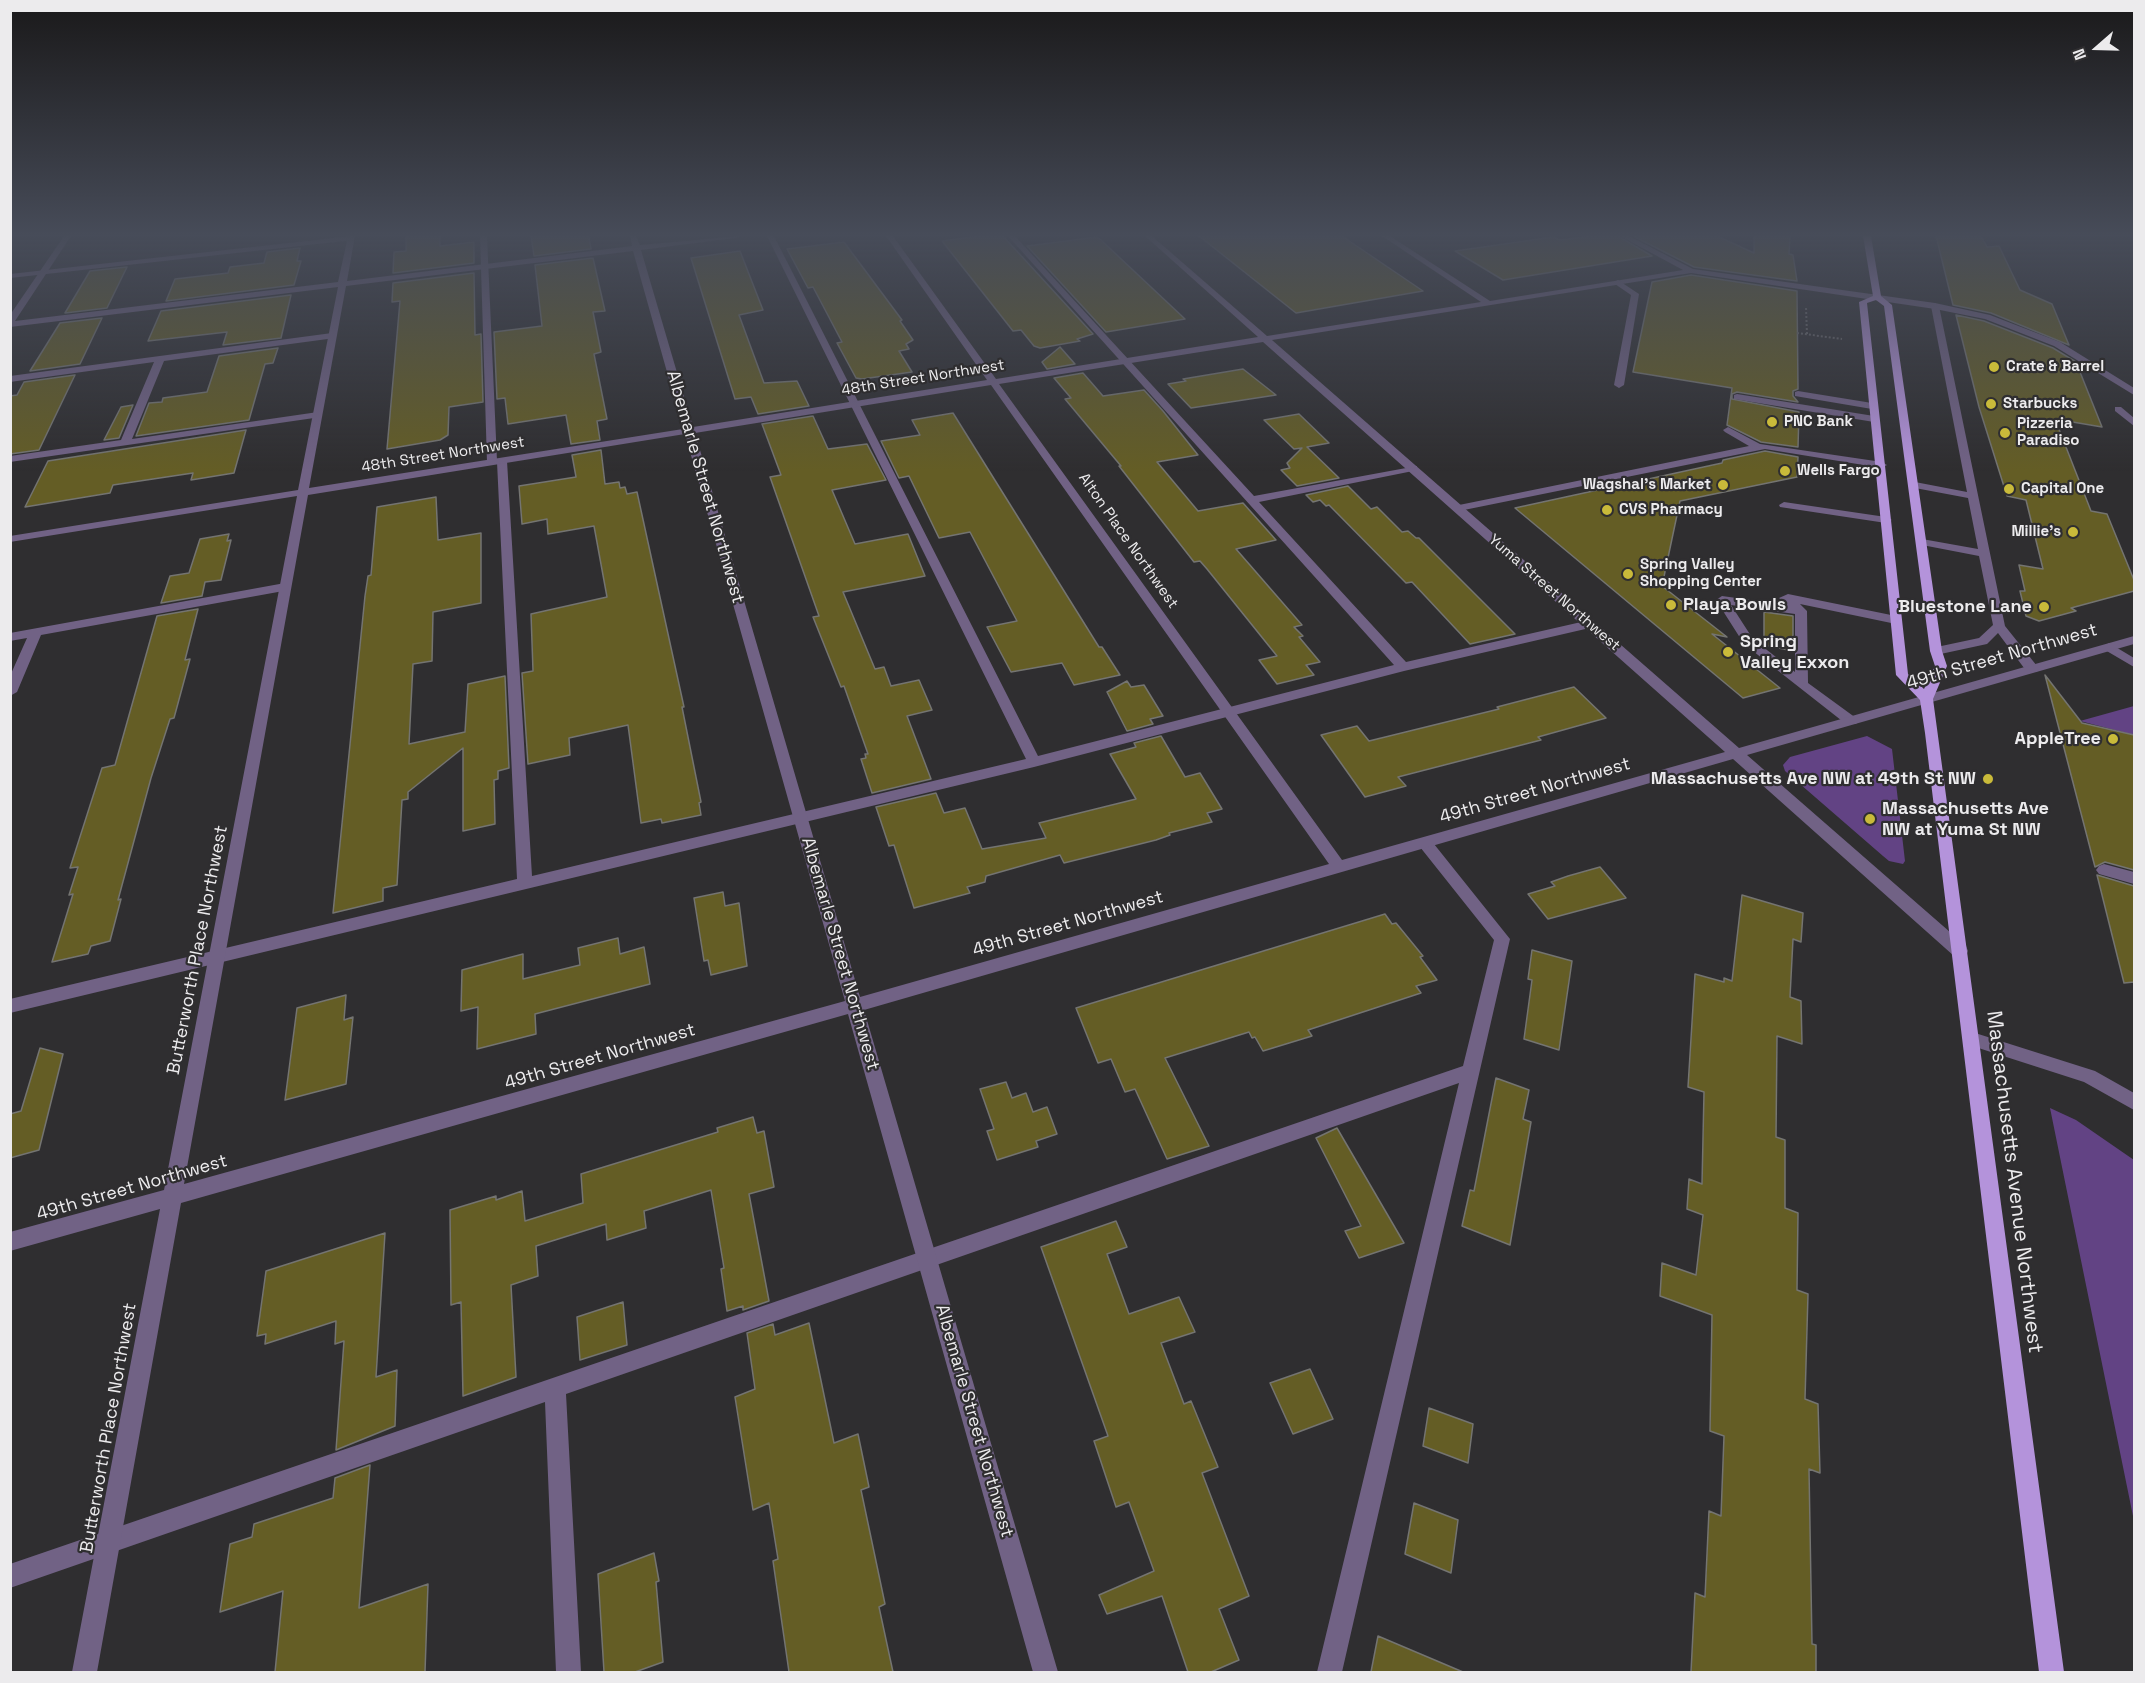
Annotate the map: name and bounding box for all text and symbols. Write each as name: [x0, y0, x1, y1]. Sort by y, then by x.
north arrow: [2067, 18, 2127, 78]
text: N: [2068, 46, 2091, 63]
street label: 48th Street Northwest: [840, 356, 1006, 400]
place label: Crate & Barrel: [2006, 358, 2104, 376]
marker: Crate & Barrel: [1987, 360, 2001, 374]
street label: Albemarle Street Northwest: [661, 368, 749, 606]
place label: Starbucks: [2003, 395, 2077, 413]
marker: Starbucks: [1984, 397, 1998, 411]
place label: PNC Bank: [1784, 413, 1853, 431]
marker: PNC Bank: [1765, 415, 1779, 429]
place label: Pizzeria Paradiso: [2017, 415, 2079, 450]
marker: Pizzeria Paradiso: [1998, 426, 2012, 440]
street label: 48th Street Northwest: [360, 433, 526, 477]
place label: Wells Fargo: [1797, 462, 1880, 480]
marker: Wells Fargo: [1778, 464, 1792, 478]
street label: Alton Place Northwest: [1074, 470, 1182, 612]
place label: Wagshal's Market: [1583, 476, 1711, 494]
marker: Wagshal's Market: [1716, 478, 1730, 492]
place label: Capital One: [2021, 480, 2104, 498]
marker: Capital One: [2002, 482, 2016, 496]
place label: CVS Pharmacy: [1619, 501, 1723, 519]
marker: CVS Pharmacy: [1600, 503, 1614, 517]
place label: Millie’s: [2011, 523, 2061, 541]
marker: Millie’s: [2066, 525, 2080, 539]
street label: Yuma Street Northwest: [1484, 531, 1624, 655]
place label: Spring Valley Shopping Center: [1640, 556, 1762, 591]
marker: Spring Valley Shopping Center: [1621, 567, 1635, 581]
place label: Playa Bowls: [1683, 594, 1786, 616]
place label: Bluestone Lane: [1898, 596, 2032, 618]
marker: Playa Bowls: [1664, 598, 1678, 612]
marker: Bluestone Lane: [2037, 600, 2051, 614]
street label: 49th Street Northwest: [1904, 619, 2100, 695]
place label: Spring Valley Exxon: [1740, 631, 1849, 674]
marker: Spring Valley Exxon: [1721, 645, 1735, 659]
place label: AppleTree: [2015, 728, 2101, 750]
marker: AppleTree: [2106, 732, 2120, 746]
street label: 49th Street Northwest: [1437, 753, 1633, 829]
place label: Massachusetts Ave NW at 49th St NW: [1651, 768, 1976, 790]
marker: Massachusetts Ave NW at 49th St NW: [1981, 772, 1995, 786]
place label: Massachusetts Ave NW at Yuma St NW: [1882, 798, 2049, 840]
marker: Massachusetts Ave NW at Yuma St NW: [1863, 812, 1877, 826]
street label: Butterworth Place Northwest: [163, 824, 233, 1076]
street label: Albemarle Street Northwest: [796, 835, 884, 1073]
street label: 49th Street Northwest: [970, 886, 1166, 962]
street label: Massachusetts Avenue Northwest: [1980, 1009, 2048, 1355]
street label: 49th Street Northwest: [502, 1019, 698, 1095]
street label: 49th Street Northwest: [34, 1150, 230, 1226]
street label: Butterworth Place Northwest: [76, 1301, 142, 1555]
street label: Albemarle Street Northwest: [930, 1302, 1018, 1540]

